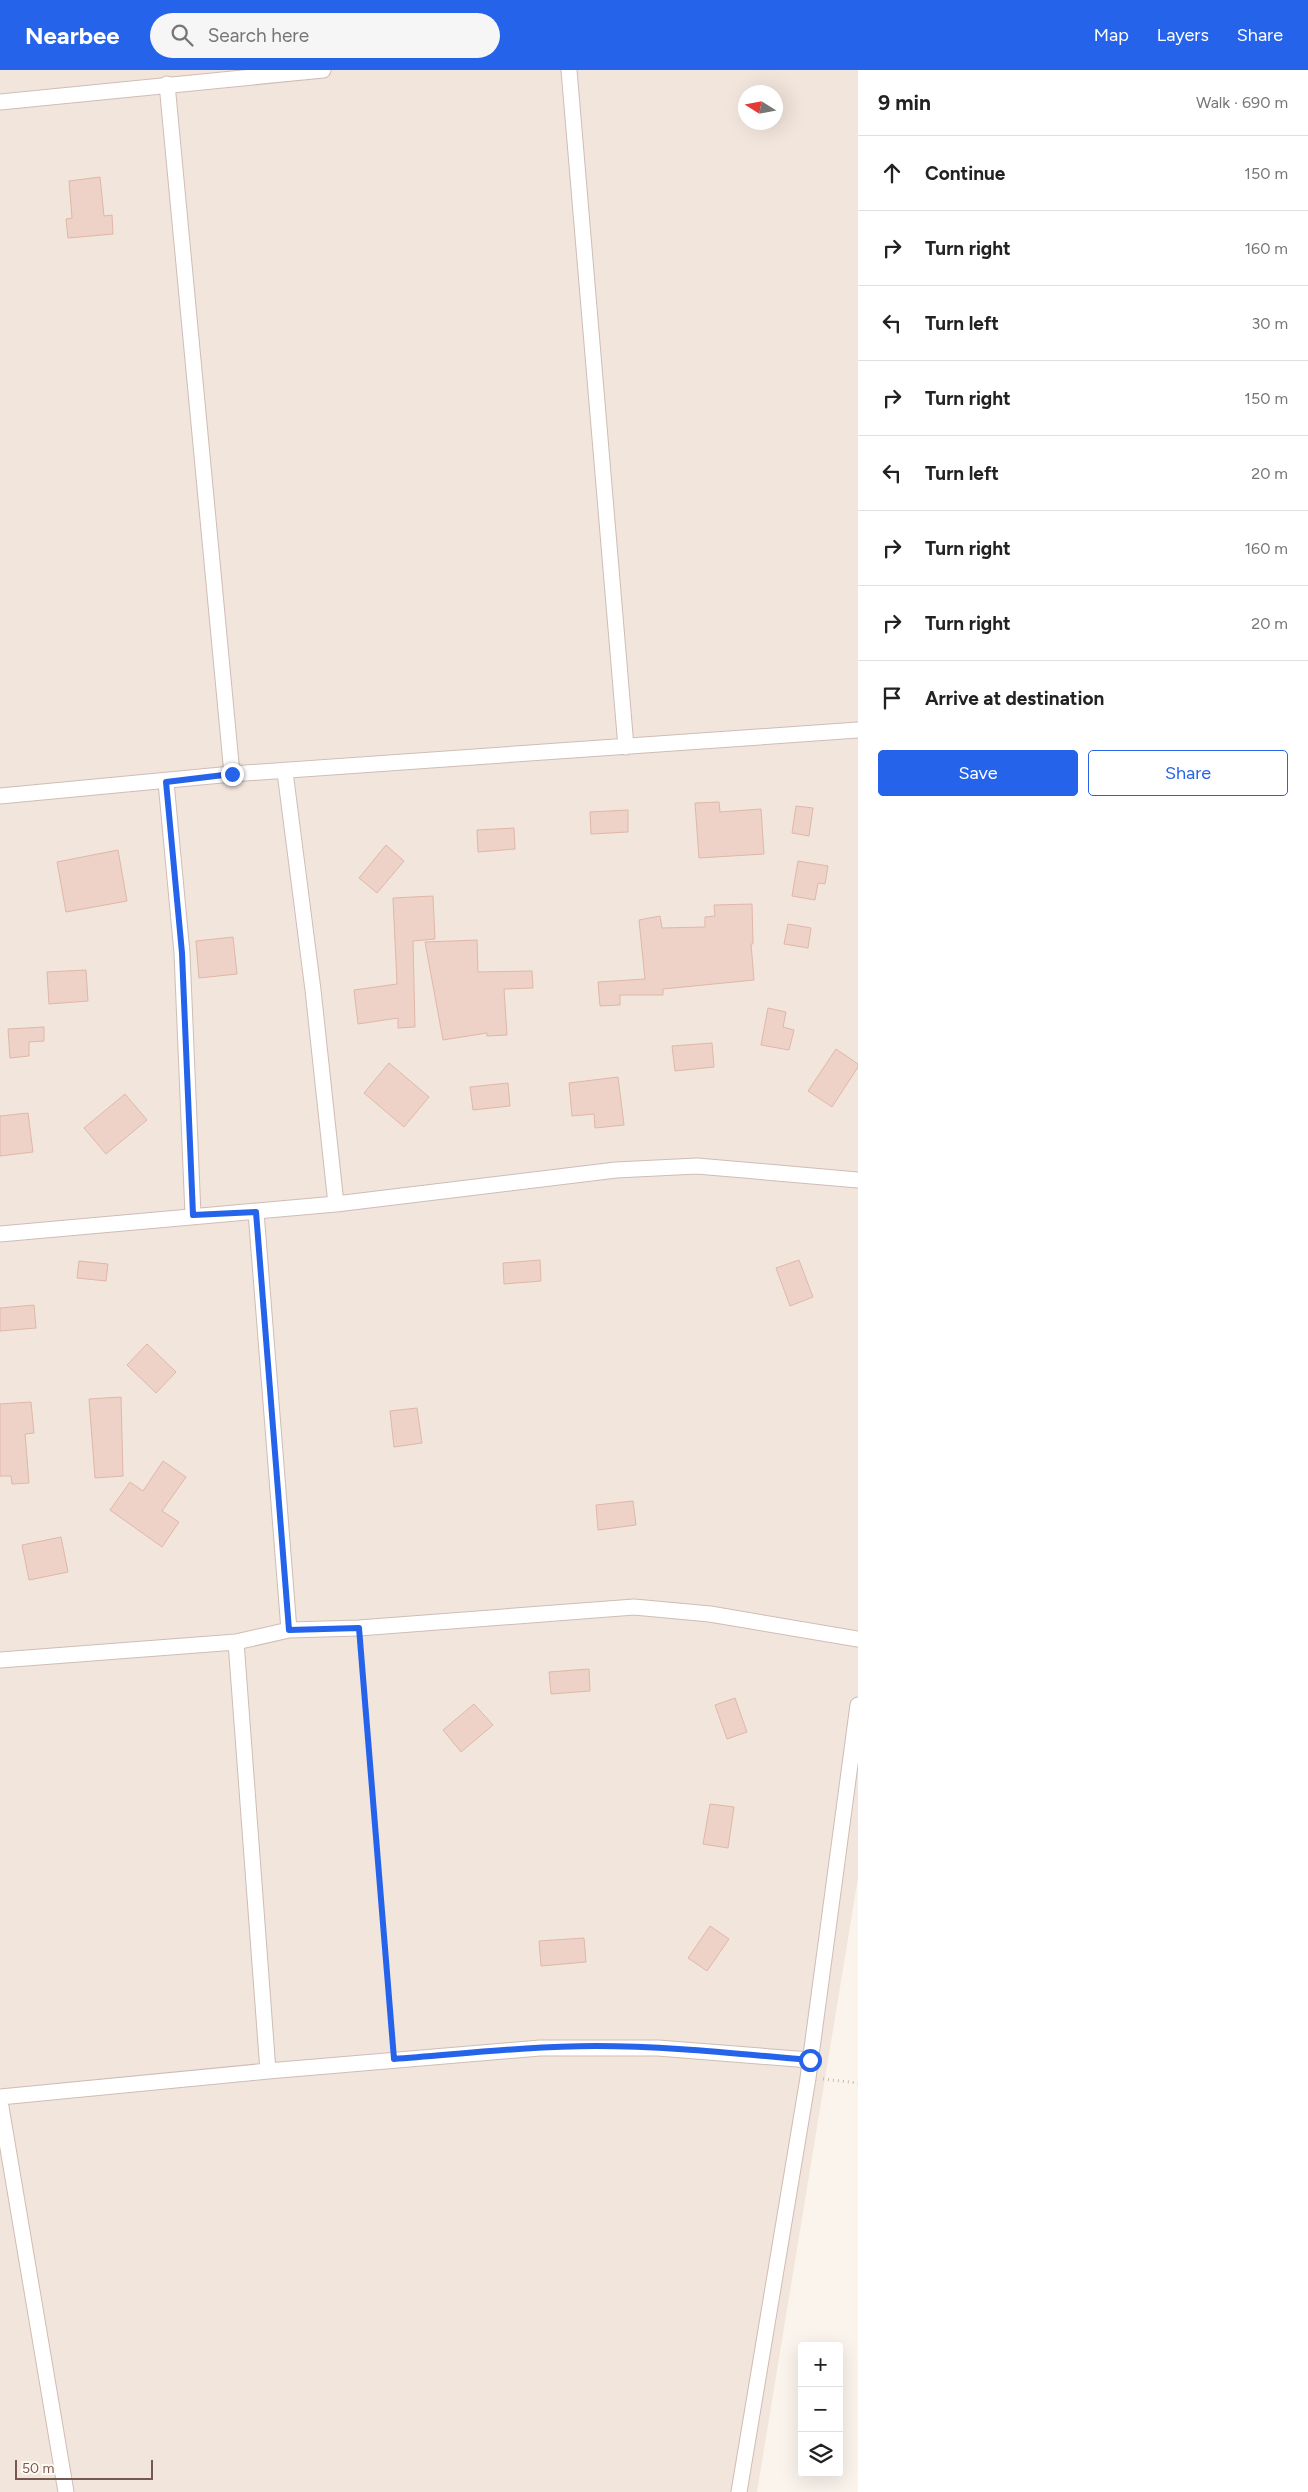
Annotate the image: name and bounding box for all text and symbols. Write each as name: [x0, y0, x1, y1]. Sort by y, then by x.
search box: [150, 13, 500, 58]
text: Nearbee: [25, 21, 120, 50]
icon: search: [168, 21, 196, 49]
text: Search here: [208, 24, 309, 47]
text: Map: [1094, 24, 1129, 46]
text: Layers: [1157, 24, 1209, 46]
text: Share: [1237, 24, 1283, 46]
north arrow: [738, 85, 783, 130]
text: 9 min: [878, 90, 931, 115]
text: Walk · 690 m: [1196, 93, 1288, 112]
icon: ahead: [878, 159, 906, 187]
text: Continue: [925, 162, 1005, 185]
text: 150 m: [1244, 164, 1288, 183]
icon: right: [878, 234, 906, 262]
text: Turn right: [925, 237, 1011, 260]
text: 160 m: [1245, 239, 1288, 258]
icon: left: [878, 309, 906, 337]
text: Turn left: [925, 312, 999, 335]
text: 30 m: [1251, 314, 1288, 333]
icon: right: [878, 384, 906, 412]
text: Turn right: [925, 387, 1011, 410]
text: 150 m: [1244, 389, 1288, 408]
icon: left: [878, 459, 906, 487]
text: Turn left: [925, 462, 999, 485]
text: 20 m: [1251, 464, 1288, 483]
icon: right: [878, 534, 906, 562]
text: Turn right: [925, 537, 1011, 560]
text: 160 m: [1245, 539, 1288, 558]
icon: right: [878, 609, 906, 637]
text: Turn right: [925, 612, 1011, 635]
text: 20 m: [1251, 614, 1288, 633]
icon: arrive: [878, 684, 906, 712]
text: Arrive at destination: [925, 687, 1104, 710]
button: Save: [878, 750, 1078, 796]
button: Share: [1088, 750, 1288, 796]
route end: [221, 763, 244, 786]
route start: [799, 2049, 822, 2072]
map controls: [798, 2342, 843, 2477]
button: +: [798, 2342, 843, 2387]
button: −: [798, 2387, 843, 2432]
button: layers: [798, 2432, 843, 2477]
scale bar: [15, 2457, 152, 2480]
text: 50 m: [22, 2460, 54, 2477]

